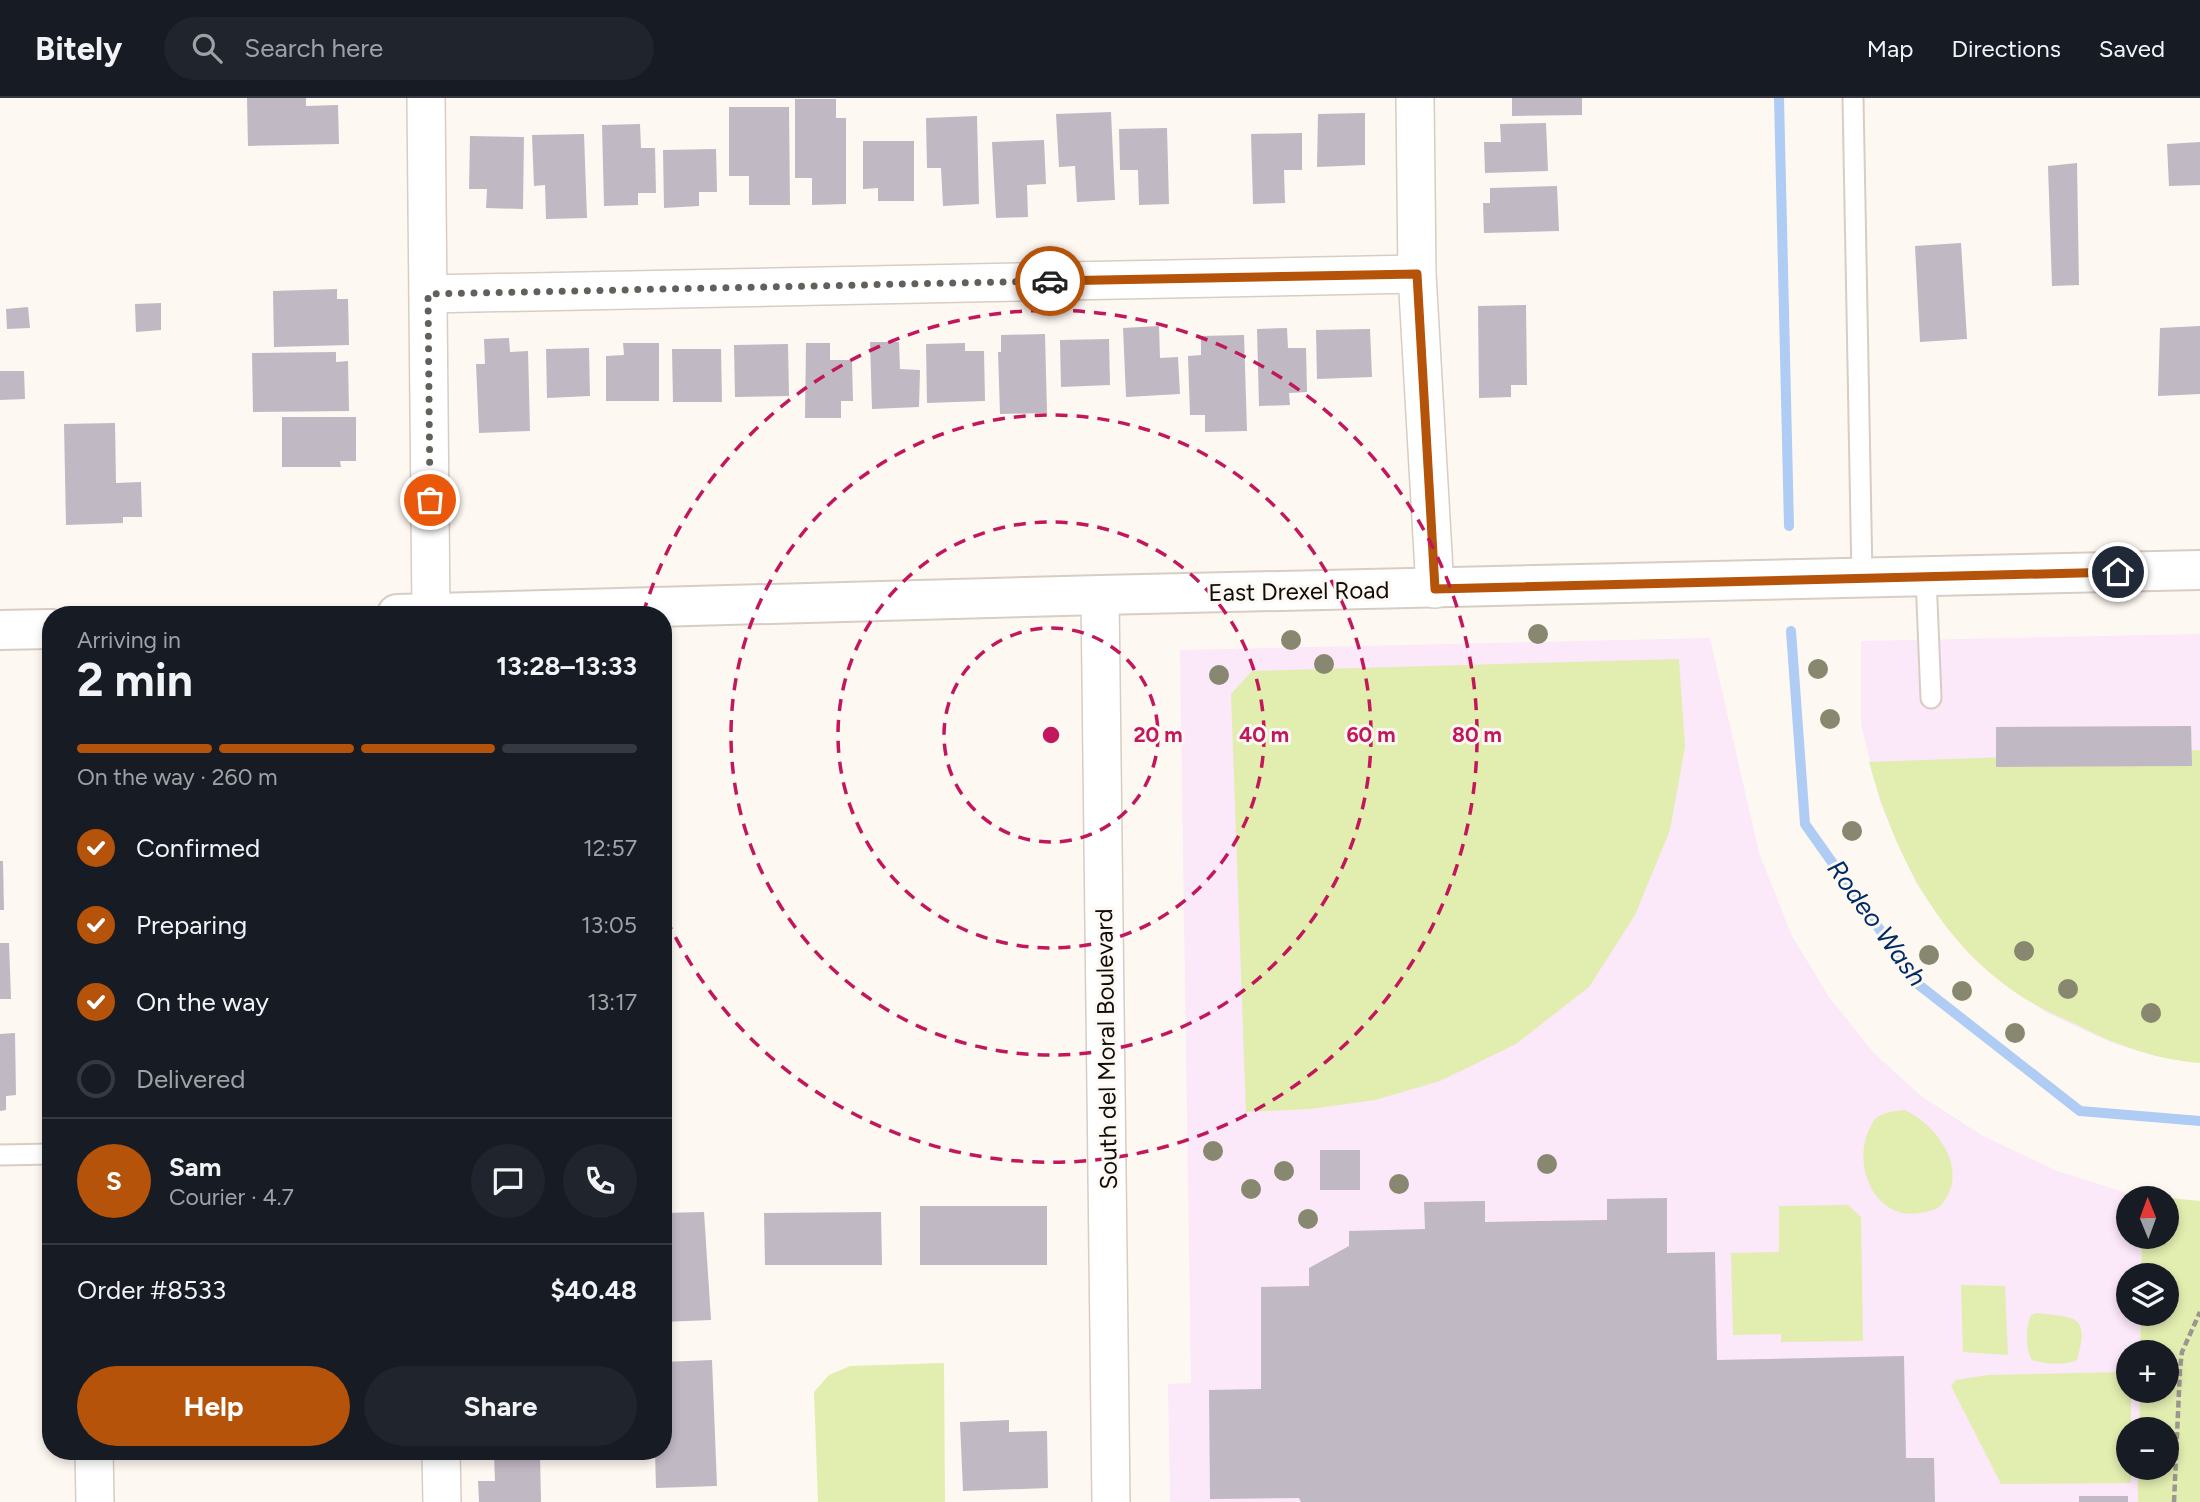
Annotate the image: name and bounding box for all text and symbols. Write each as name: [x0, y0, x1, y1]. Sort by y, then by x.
search box: [164, 17, 654, 80]
text: Bitely: [35, 29, 122, 68]
icon: search: [188, 29, 226, 67]
text: Search here: [244, 32, 383, 64]
text: Map: [1867, 34, 1913, 63]
text: Directions: [1951, 34, 2061, 63]
text: Saved: [2099, 34, 2165, 63]
courier: [1015, 246, 1085, 316]
icon: car: [1031, 262, 1069, 300]
pin: [400, 470, 460, 530]
icon: bag: [411, 481, 449, 519]
pin: [2088, 542, 2148, 602]
icon: home: [2099, 553, 2137, 591]
street label: East Drexel Road: [1208, 575, 1390, 607]
text: Arriving in: [77, 626, 181, 654]
text: 13:28–13:33: [496, 650, 637, 682]
text: 2 min: [77, 652, 193, 708]
text: 20 m: [1133, 722, 1183, 747]
text: 40 m: [1239, 722, 1289, 747]
text: 60 m: [1346, 722, 1396, 747]
text: 80 m: [1452, 722, 1502, 747]
centre of rings: [1039, 723, 1063, 747]
text: On the way · 260 m: [77, 763, 278, 791]
icon: check: [77, 829, 115, 867]
text: Confirmed: [136, 832, 260, 864]
text: 12:57: [583, 834, 637, 862]
water label: Rodeo Wash: [1820, 854, 1934, 992]
icon: check: [77, 906, 115, 944]
street label: South del Moral Boulevard: [1089, 908, 1123, 1190]
text: Preparing: [136, 909, 247, 941]
text: 13:05: [581, 911, 637, 939]
icon: check: [77, 983, 115, 1021]
text: On the way: [136, 986, 269, 1018]
text: 13:17: [587, 988, 637, 1016]
text: Delivered: [136, 1063, 245, 1095]
button: chat: [471, 1144, 545, 1218]
button: phone: [563, 1144, 637, 1218]
text: Sam: [169, 1151, 221, 1183]
text: S: [106, 1165, 122, 1197]
text: Courier · 4.7: [169, 1183, 294, 1211]
north arrow: [2116, 1186, 2179, 1250]
map controls: [2116, 1186, 2179, 1480]
button: layers: [2116, 1263, 2179, 1326]
text: Order #8533: [77, 1274, 226, 1306]
text: $40.48: [550, 1274, 637, 1306]
button: +: [2116, 1340, 2179, 1403]
button: Help: [77, 1366, 350, 1446]
button: Share: [364, 1366, 637, 1446]
button: −: [2116, 1417, 2179, 1480]

